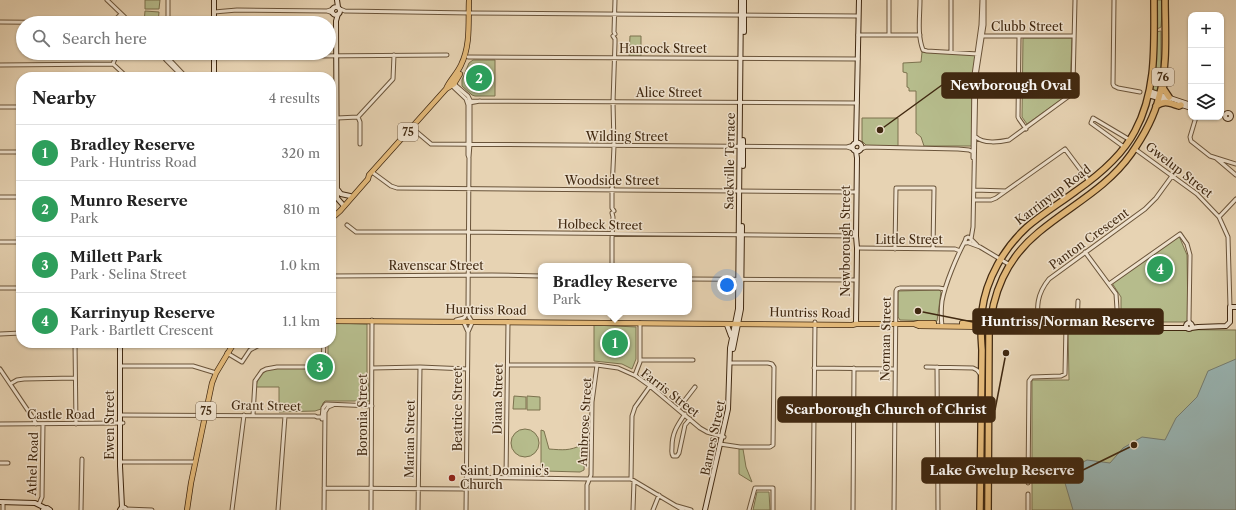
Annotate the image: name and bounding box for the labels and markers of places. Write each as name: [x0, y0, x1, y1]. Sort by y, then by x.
pin: 2: [466, 63, 492, 93]
callout: Newborough Oval: [942, 73, 1079, 98]
pin: 4: [1147, 254, 1173, 284]
callout: Huntriss/Norman Reserve: [973, 309, 1163, 334]
pin: 1: [602, 328, 628, 358]
pin: 3: [307, 352, 333, 382]
callout: Scarborough Church of Christ: [778, 397, 995, 422]
callout: Lake Gwelup Reserve: [922, 458, 1083, 483]
place label: Saint Dominic's Church: [460, 463, 549, 492]
marker: Saint Dominic's Church: [447, 473, 457, 483]

